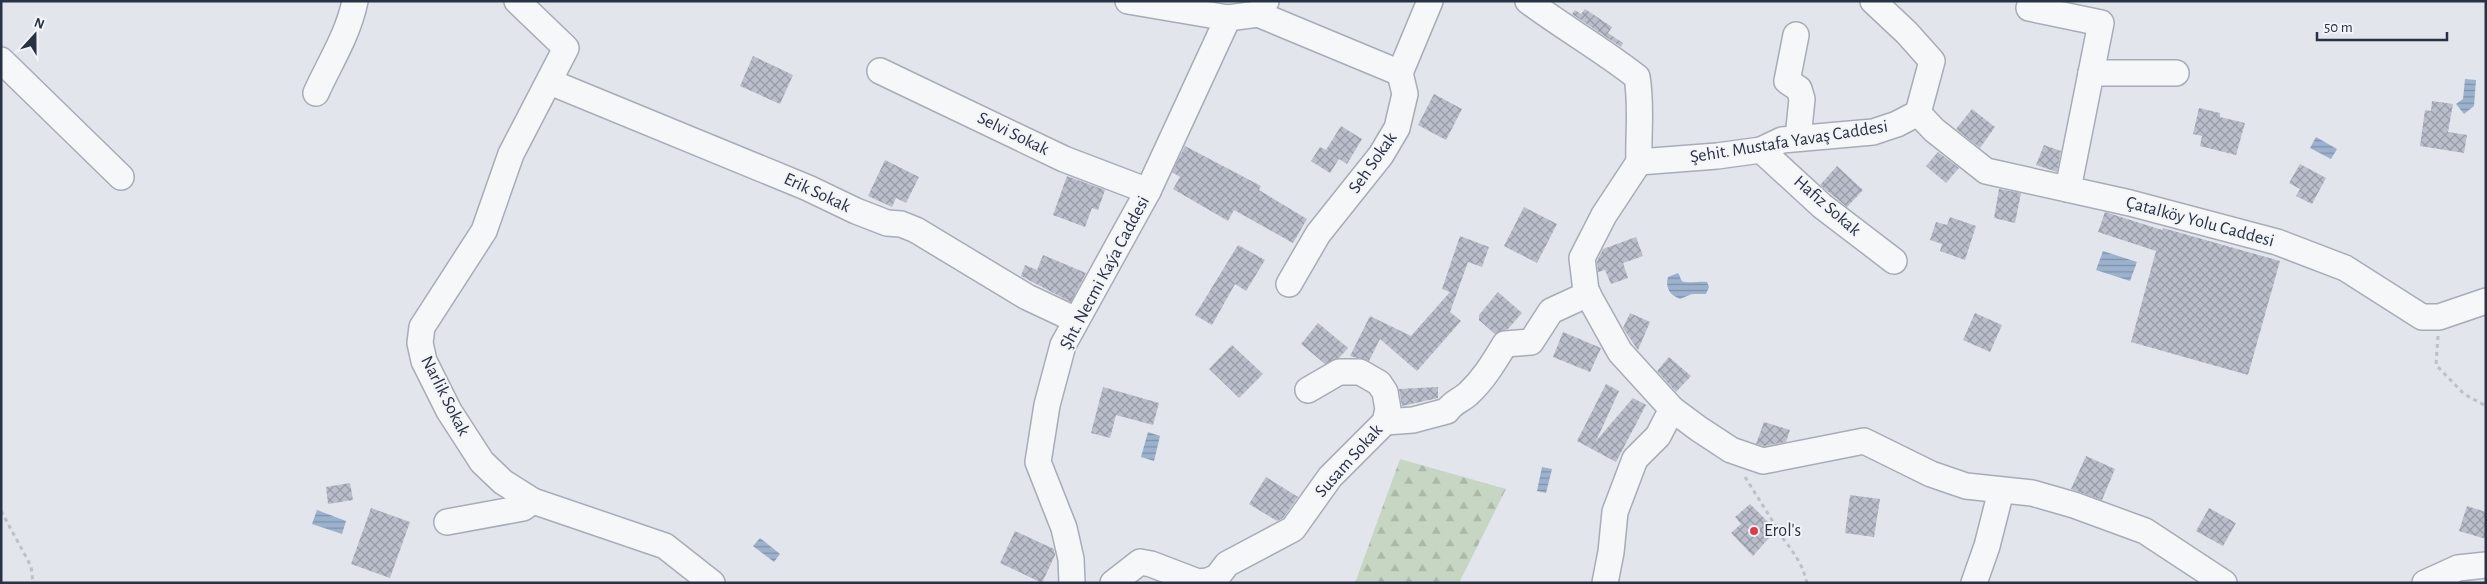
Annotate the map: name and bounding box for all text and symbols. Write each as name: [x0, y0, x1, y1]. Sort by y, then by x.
north arrow: [10, 10, 60, 60]
scale bar: [2317, 10, 2447, 42]
text: N: [32, 16, 46, 32]
text: 50 m: [2324, 20, 2353, 35]
street label: Selvi Sokak: [974, 109, 1052, 159]
street label: Şehit. Mustafa Yavaş Caddesi: [1689, 117, 1889, 167]
street label: Seh Sokak: [1346, 128, 1401, 197]
street label: Erik Sokak: [781, 170, 854, 217]
street label: Hafiz Sokak: [1790, 172, 1864, 240]
street label: Şht. Necmi Kaýa Caddesi: [1057, 193, 1153, 353]
street label: Çatalköy Yolu Caddesi: [2124, 194, 2276, 250]
street label: Narlik Sokak: [417, 353, 473, 440]
street label: Susam Sokak: [1312, 421, 1387, 501]
place label: Erol's: [1764, 522, 1801, 540]
marker: Erol's: [1748, 525, 1760, 537]

